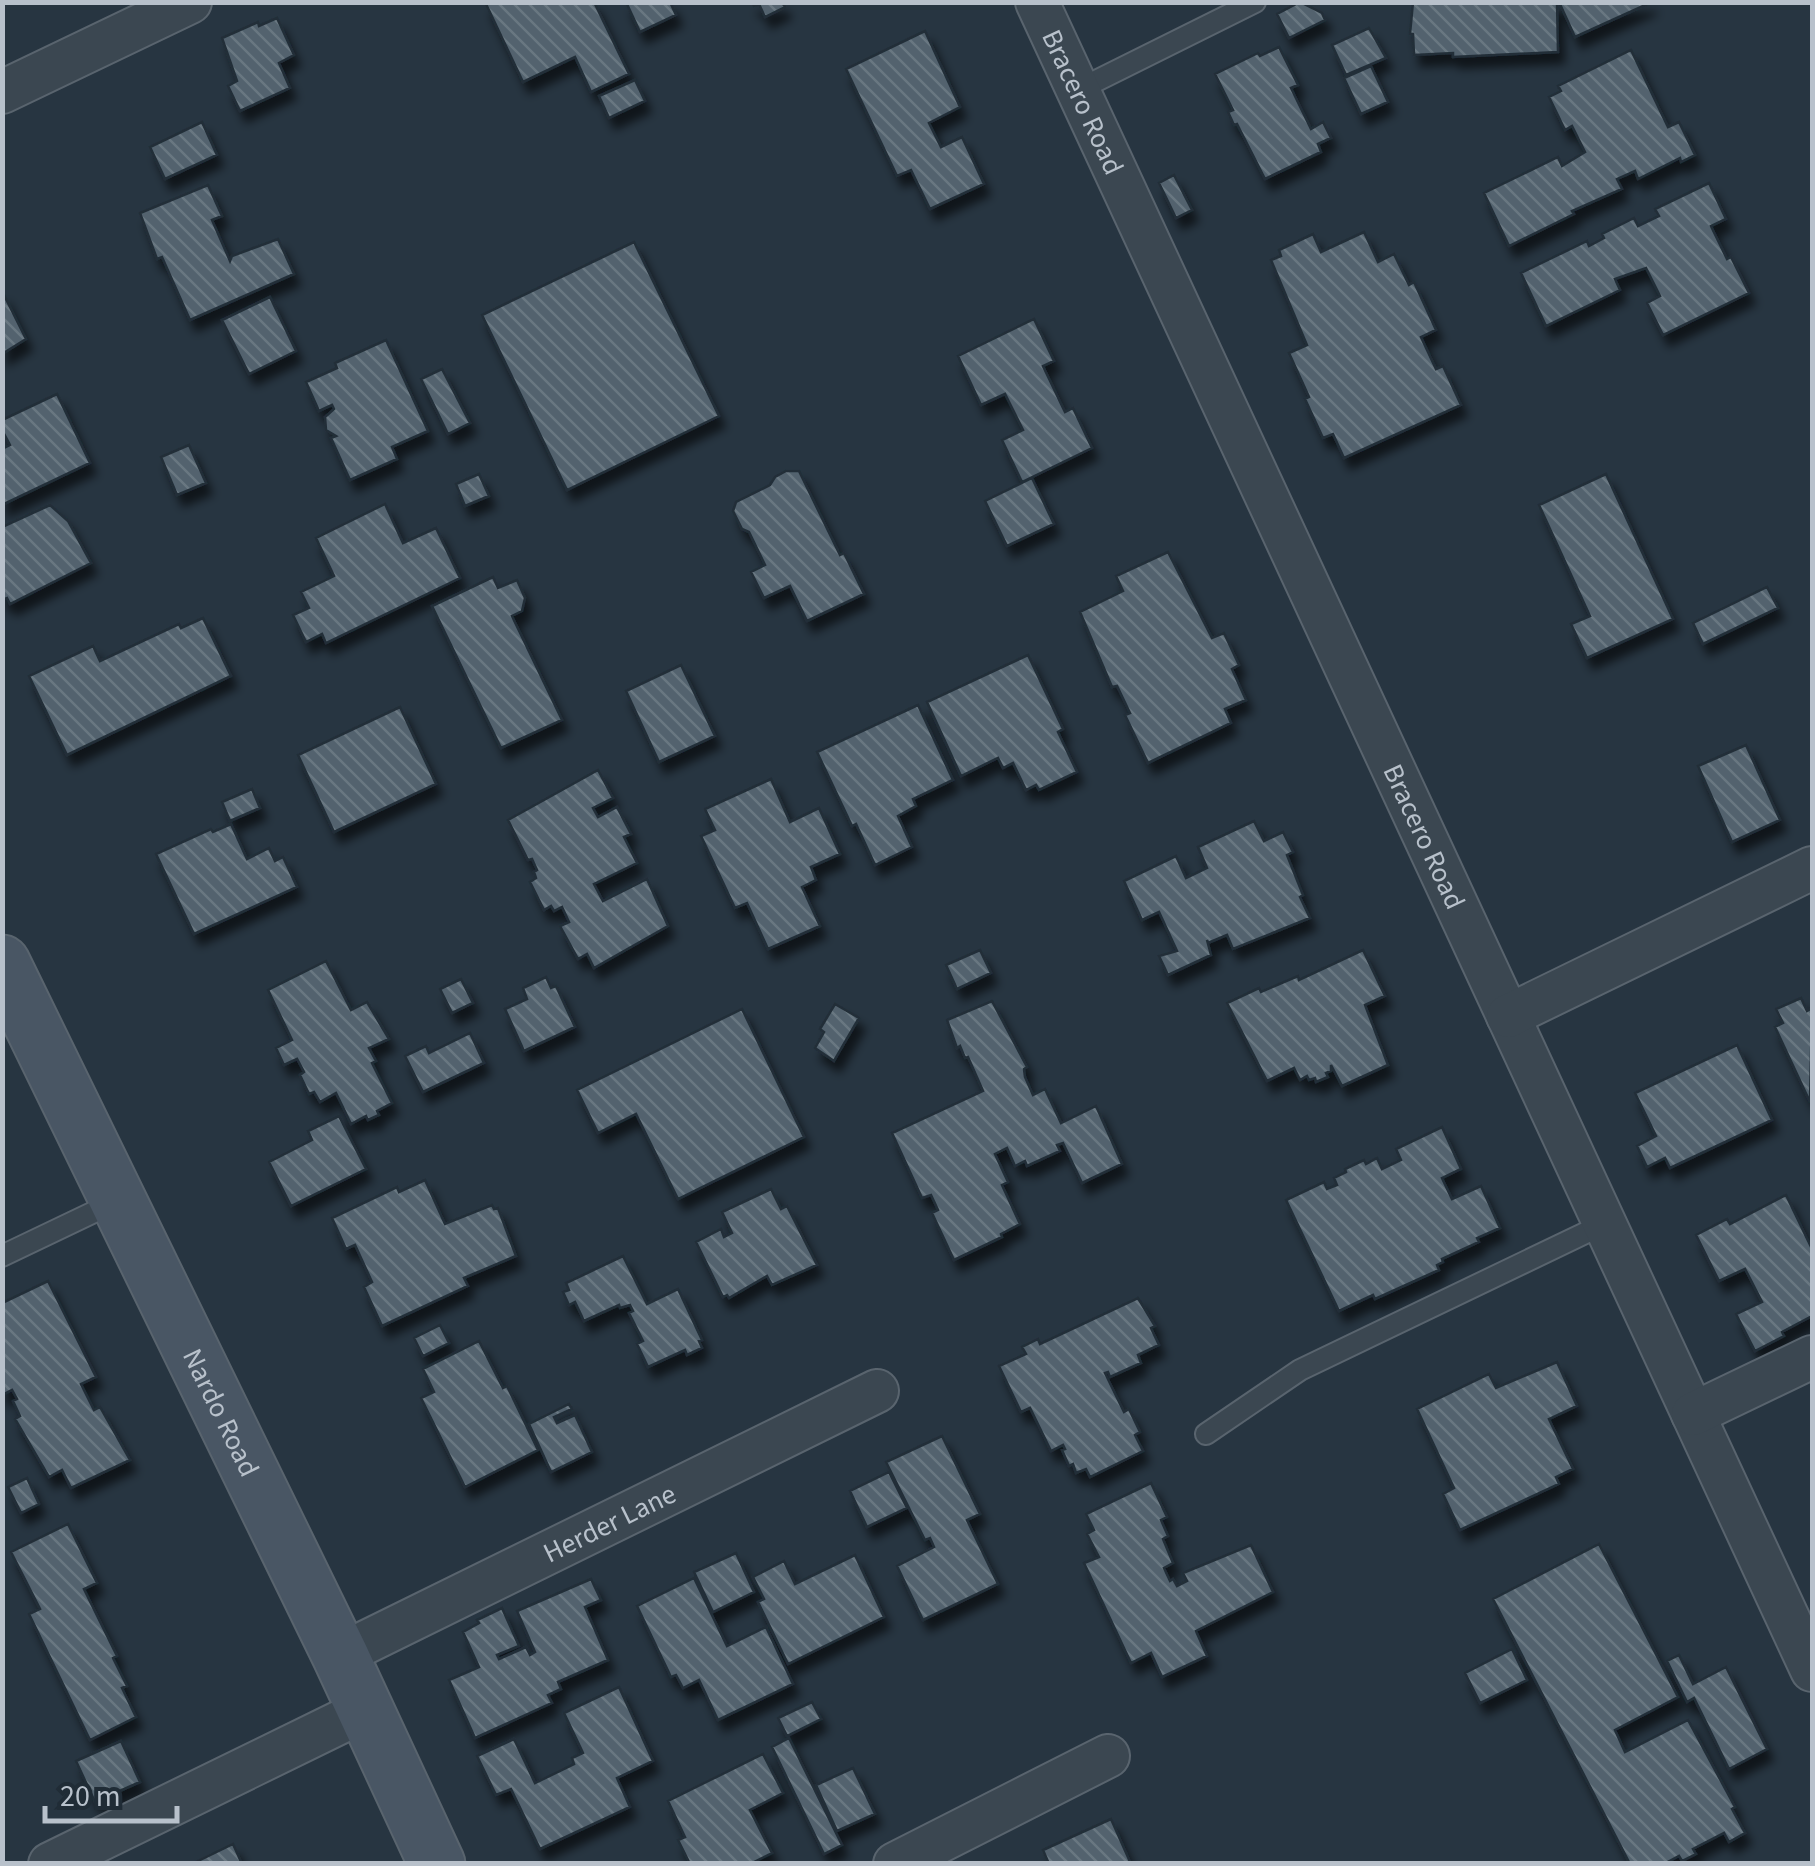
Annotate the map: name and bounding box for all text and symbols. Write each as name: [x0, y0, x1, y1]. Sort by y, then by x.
street label: Bracero Road: [1031, 23, 1133, 181]
street label: Bracero Road: [1373, 758, 1475, 916]
street label: Nardo Road: [172, 1342, 269, 1484]
street label: Herder Lane: [537, 1474, 683, 1573]
scale bar: [45, 1761, 178, 1823]
text: 20 m: [60, 1775, 121, 1818]

